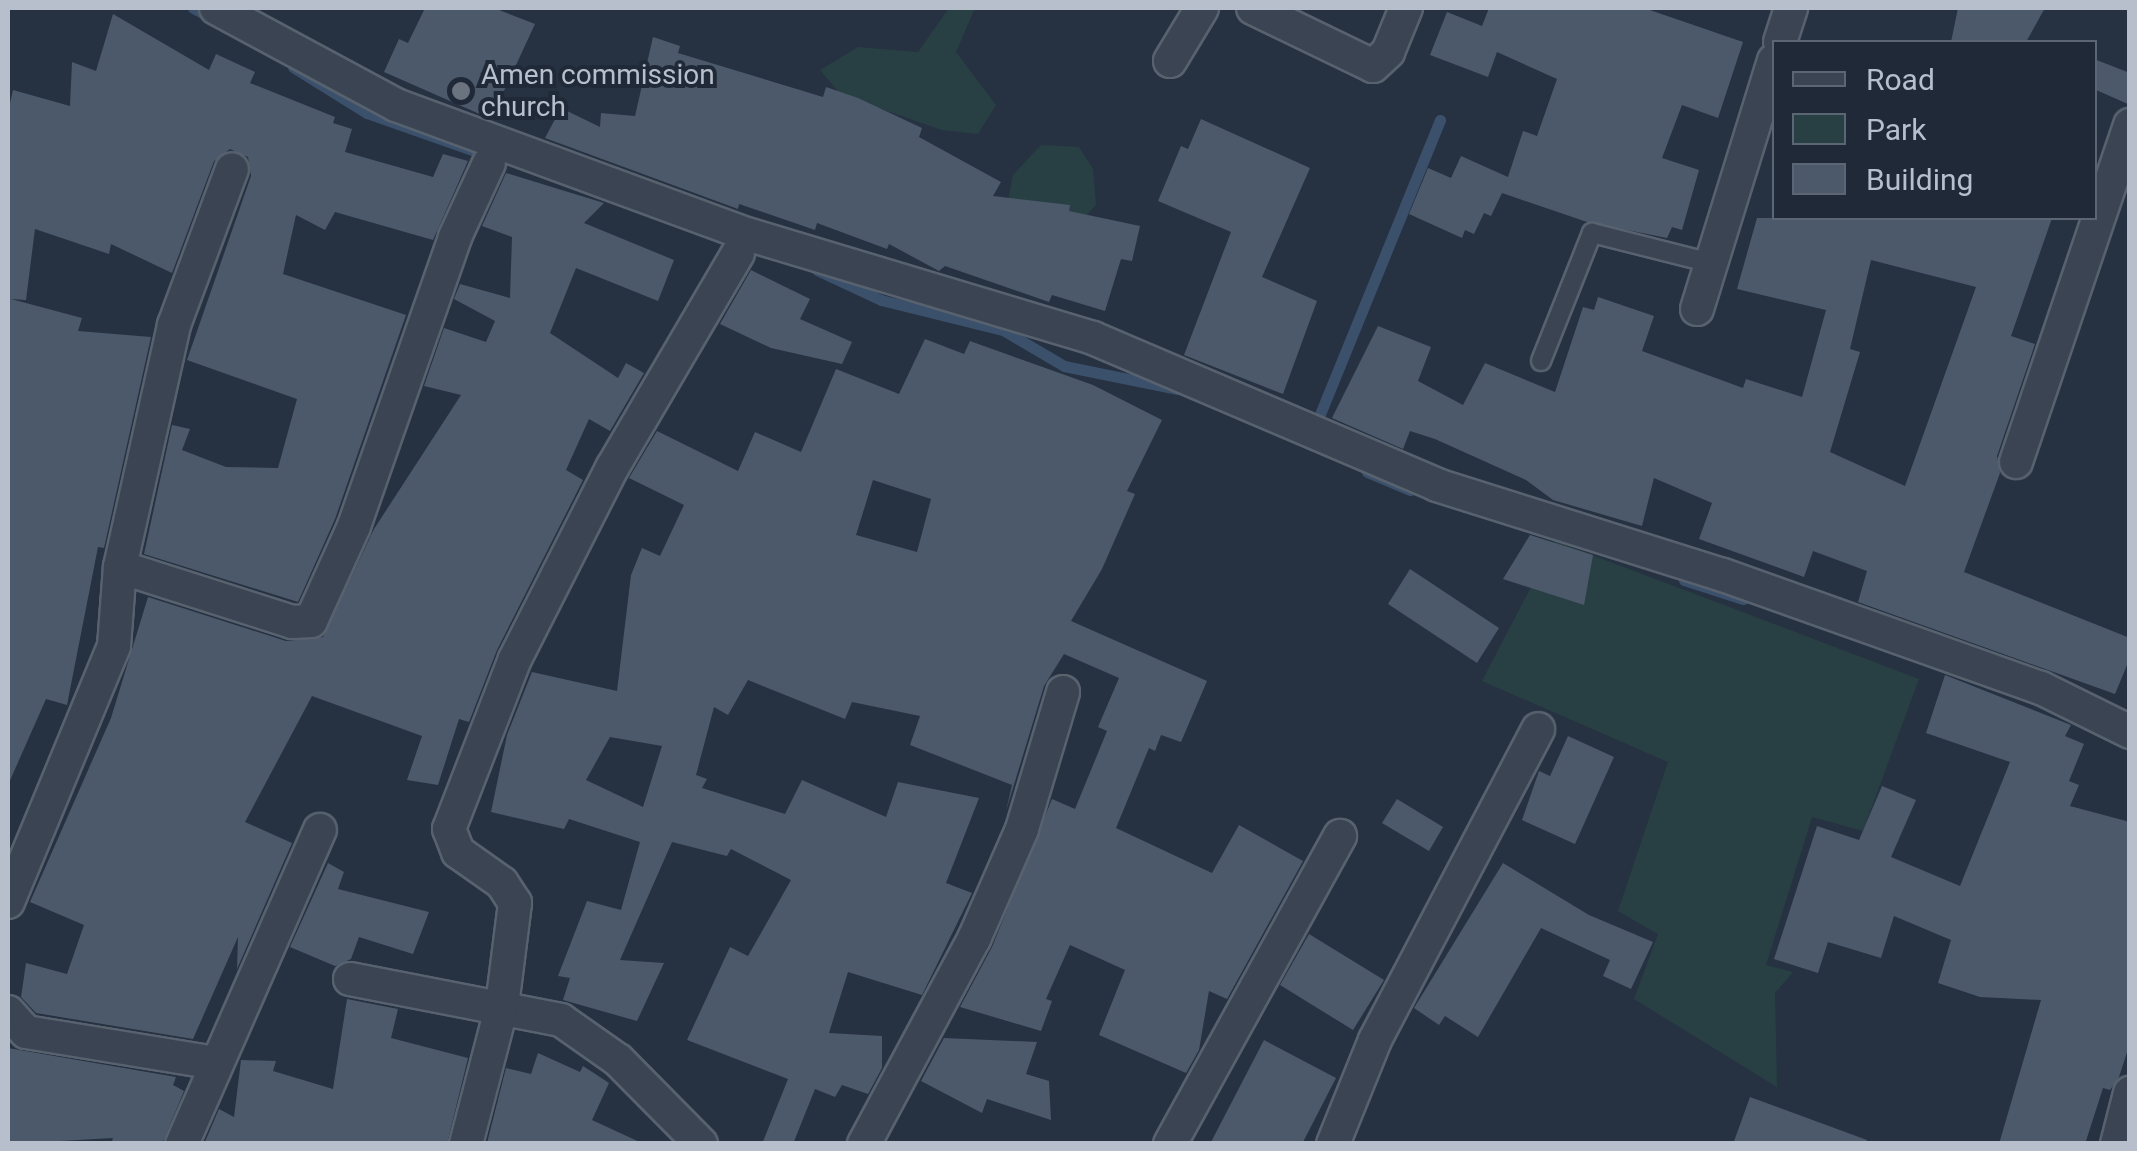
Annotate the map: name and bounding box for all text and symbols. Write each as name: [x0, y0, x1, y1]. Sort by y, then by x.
legend: [1772, 40, 2097, 220]
place label: Amen commission church: [481, 58, 715, 124]
text: Road: [1866, 62, 1935, 97]
marker: Amen commission church: [450, 80, 472, 102]
text: Park: [1866, 112, 1926, 147]
text: Building: [1866, 162, 1973, 197]

